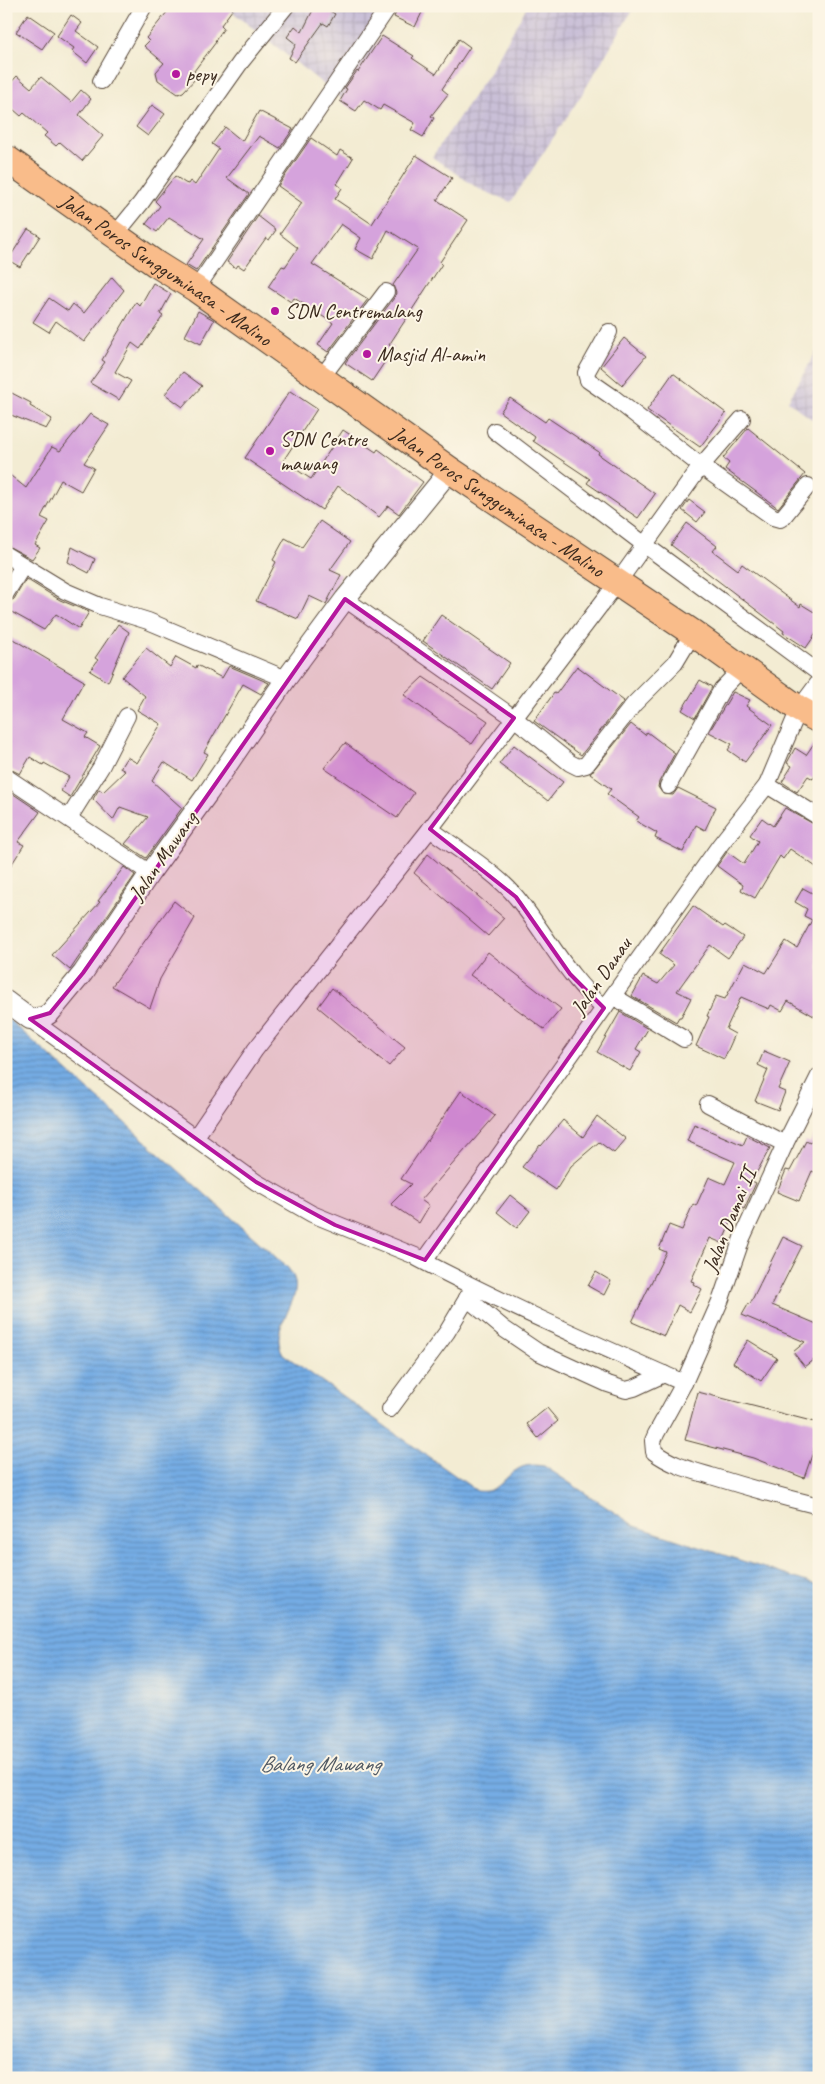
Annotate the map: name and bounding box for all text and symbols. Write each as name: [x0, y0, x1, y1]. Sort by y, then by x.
place label: pepy: [186, 61, 218, 87]
marker: pepy: [170, 68, 182, 80]
street label: Jalan Poros Sungguminasa - Malino: [54, 187, 278, 353]
place label: SDN Centremalang: [285, 298, 423, 324]
marker: SDN Centremalang: [269, 305, 281, 317]
place label: Masjid Al-amin: [377, 341, 486, 367]
marker: Masjid Al-amin: [361, 348, 373, 360]
street label: Jalan Poros Sungguminasa - Malino: [386, 419, 611, 584]
place label: SDN Centre mawang: [280, 426, 368, 476]
marker: SDN Centre mawang: [264, 445, 276, 457]
street label: Jalan Mawang: [122, 805, 204, 906]
street label: Jalan Danau: [564, 931, 638, 1021]
street label: Jalan Damai II: [696, 1160, 763, 1277]
water label: Balang Mawang: [260, 1750, 383, 1778]

